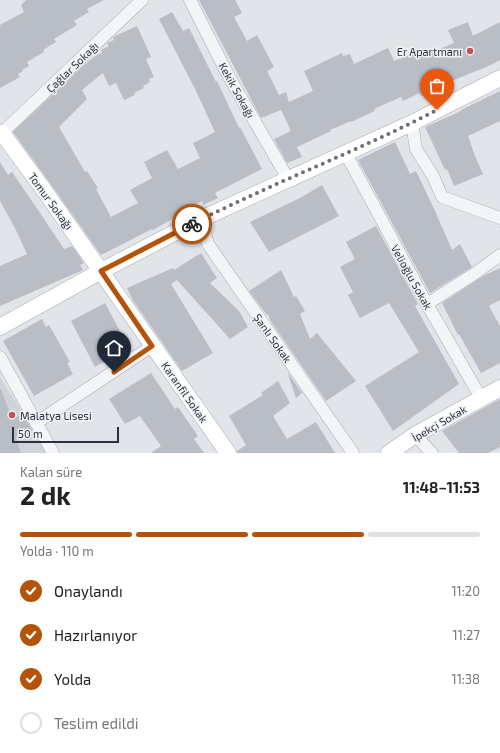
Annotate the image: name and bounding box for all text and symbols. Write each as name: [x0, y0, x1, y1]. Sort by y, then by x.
street label: Çağlar Sokağı: [43, 39, 101, 96]
place label: Er Apartmanı: [397, 45, 462, 58]
marker: Er Apartmanı: [465, 46, 475, 56]
street label: Kekik Sokağı: [216, 60, 258, 120]
pin: [420, 69, 454, 110]
icon: bag: [426, 75, 448, 97]
street label: Tomur Sokağı: [26, 170, 76, 232]
courier: [172, 204, 212, 244]
icon: bike: [181, 213, 203, 235]
street label: Velioğlu Sokak: [389, 242, 435, 312]
street label: Şanlı Sokak: [250, 311, 295, 366]
pin: [97, 331, 131, 372]
icon: home: [103, 337, 125, 359]
street label: Karanfil Sokak: [159, 359, 211, 425]
street label: İpekçi Sokak: [409, 402, 469, 445]
place label: Malatya Lisesi: [20, 409, 92, 422]
marker: Malatya Lisesi: [7, 410, 17, 420]
scale bar: [12, 425, 119, 444]
text: 50 m: [18, 427, 43, 440]
text: Kalan süre: [20, 464, 82, 480]
text: 11:48–11:53: [403, 478, 480, 496]
text: 2 dk: [20, 479, 71, 510]
text: Yolda · 110 m: [20, 543, 94, 559]
icon: check: [20, 580, 42, 602]
text: Onaylandı: [54, 582, 123, 600]
text: 11:20: [451, 583, 480, 599]
icon: check: [20, 624, 42, 646]
text: Hazırlanıyor: [54, 626, 137, 644]
text: 11:27: [453, 627, 480, 643]
icon: check: [20, 668, 42, 690]
text: Yolda: [54, 670, 91, 688]
text: 11:38: [451, 671, 480, 687]
text: Teslim edildi: [54, 714, 139, 732]

